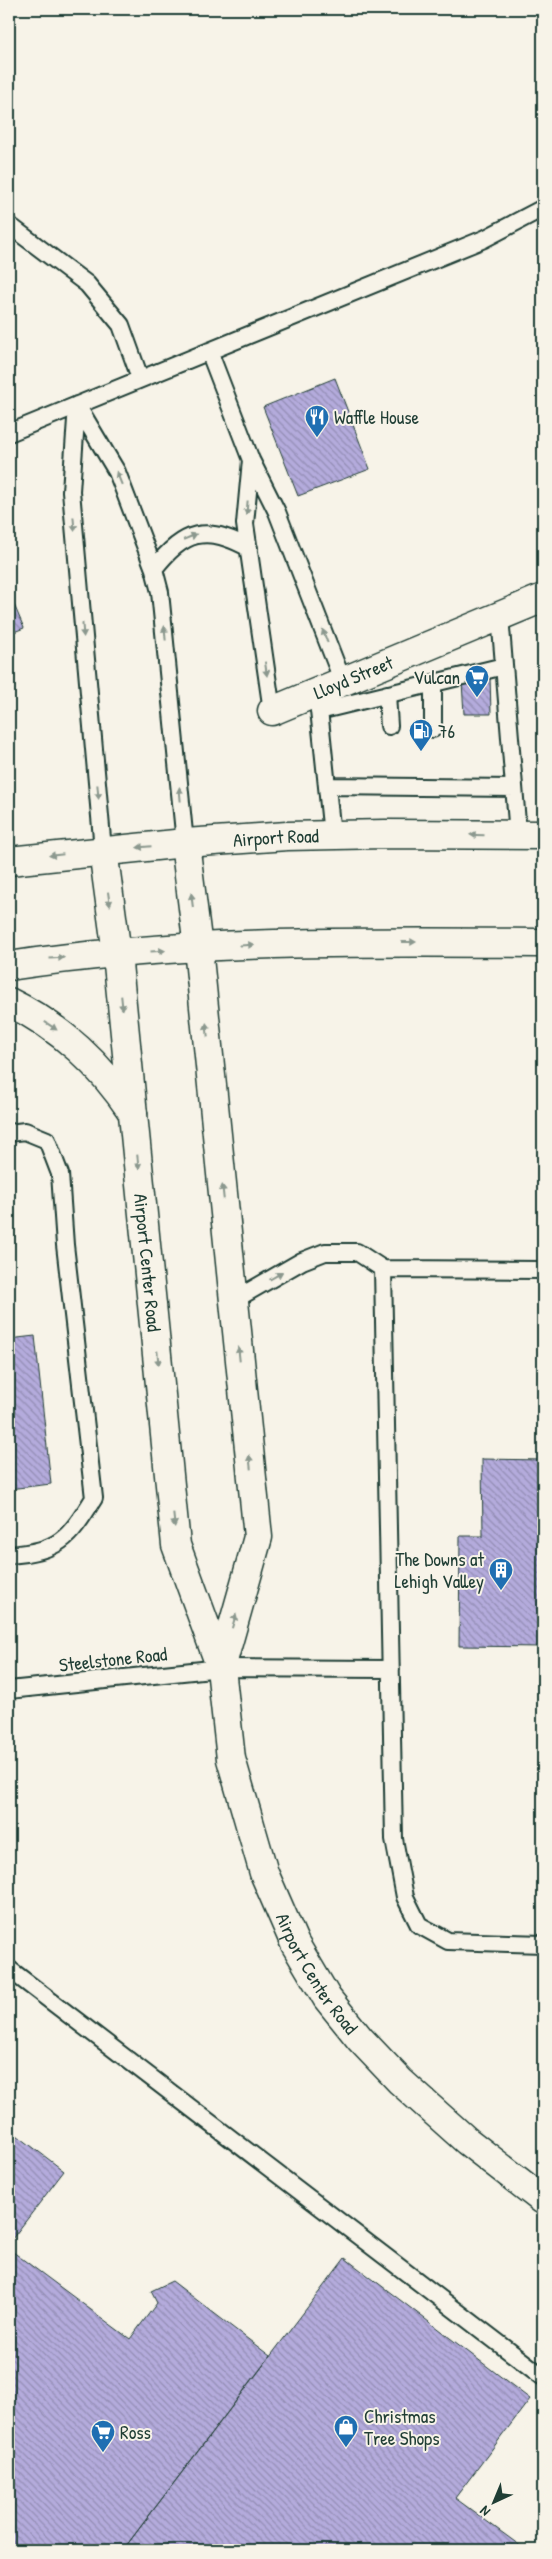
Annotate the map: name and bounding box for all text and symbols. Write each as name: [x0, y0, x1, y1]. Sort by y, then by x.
restaurant icon: Waffle House: [304, 404, 330, 438]
place label: Waffle House: [334, 404, 420, 430]
one-way arrow: [115, 471, 123, 485]
one-way arrow: [242, 500, 250, 516]
one-way arrow: [70, 516, 78, 532]
one-way arrow: [183, 533, 197, 541]
one-way arrow: [80, 622, 88, 638]
one-way arrow: [161, 624, 169, 640]
one-way arrow: [321, 628, 329, 643]
street label: Lloyd Street: [309, 649, 397, 705]
one-way arrow: [263, 661, 271, 677]
place label: Vulcan: [413, 664, 460, 690]
supermarket icon: Vulcan: [464, 664, 490, 698]
fuel station icon: 76: [408, 718, 434, 752]
place label: 76: [438, 718, 455, 744]
one-way arrow: [94, 784, 102, 800]
one-way arrow: [176, 786, 184, 802]
street label: Airport Road: [232, 822, 320, 853]
one-way arrow: [469, 831, 485, 839]
one-way arrow: [136, 843, 152, 851]
one-way arrow: [48, 851, 64, 859]
one-way arrow: [106, 891, 114, 907]
one-way arrow: [188, 891, 196, 907]
one-way arrow: [402, 938, 418, 946]
one-way arrow: [239, 941, 255, 949]
one-way arrow: [150, 947, 166, 955]
one-way arrow: [49, 954, 65, 962]
one-way arrow: [118, 995, 126, 1011]
one-way arrow: [44, 1021, 58, 1031]
one-way arrow: [202, 1022, 210, 1038]
one-way arrow: [134, 1154, 142, 1170]
one-way arrow: [219, 1184, 227, 1200]
street label: Airport Center Road: [128, 1192, 168, 1333]
one-way arrow: [270, 1271, 283, 1280]
one-way arrow: [235, 1345, 243, 1361]
one-way arrow: [154, 1350, 162, 1366]
one-way arrow: [246, 1454, 254, 1470]
one-way arrow: [170, 1512, 178, 1528]
place label: The Downs at Lehigh Valley: [394, 1546, 484, 1594]
building icon: The Downs at Lehigh Valley: [488, 1557, 514, 1591]
one-way arrow: [231, 1613, 239, 1628]
street label: Steelstone Road: [58, 1640, 169, 1678]
street label: Airport Center Road: [270, 1909, 364, 2040]
place label: Christmas Tree Shops: [364, 2403, 440, 2451]
shop icon: Christmas Tree Shops: [333, 2414, 359, 2448]
supermarket icon: Ross: [90, 2419, 116, 2453]
place label: Ross: [120, 2419, 151, 2445]
north arrow: [470, 2476, 520, 2526]
text: N: [475, 2502, 494, 2521]

